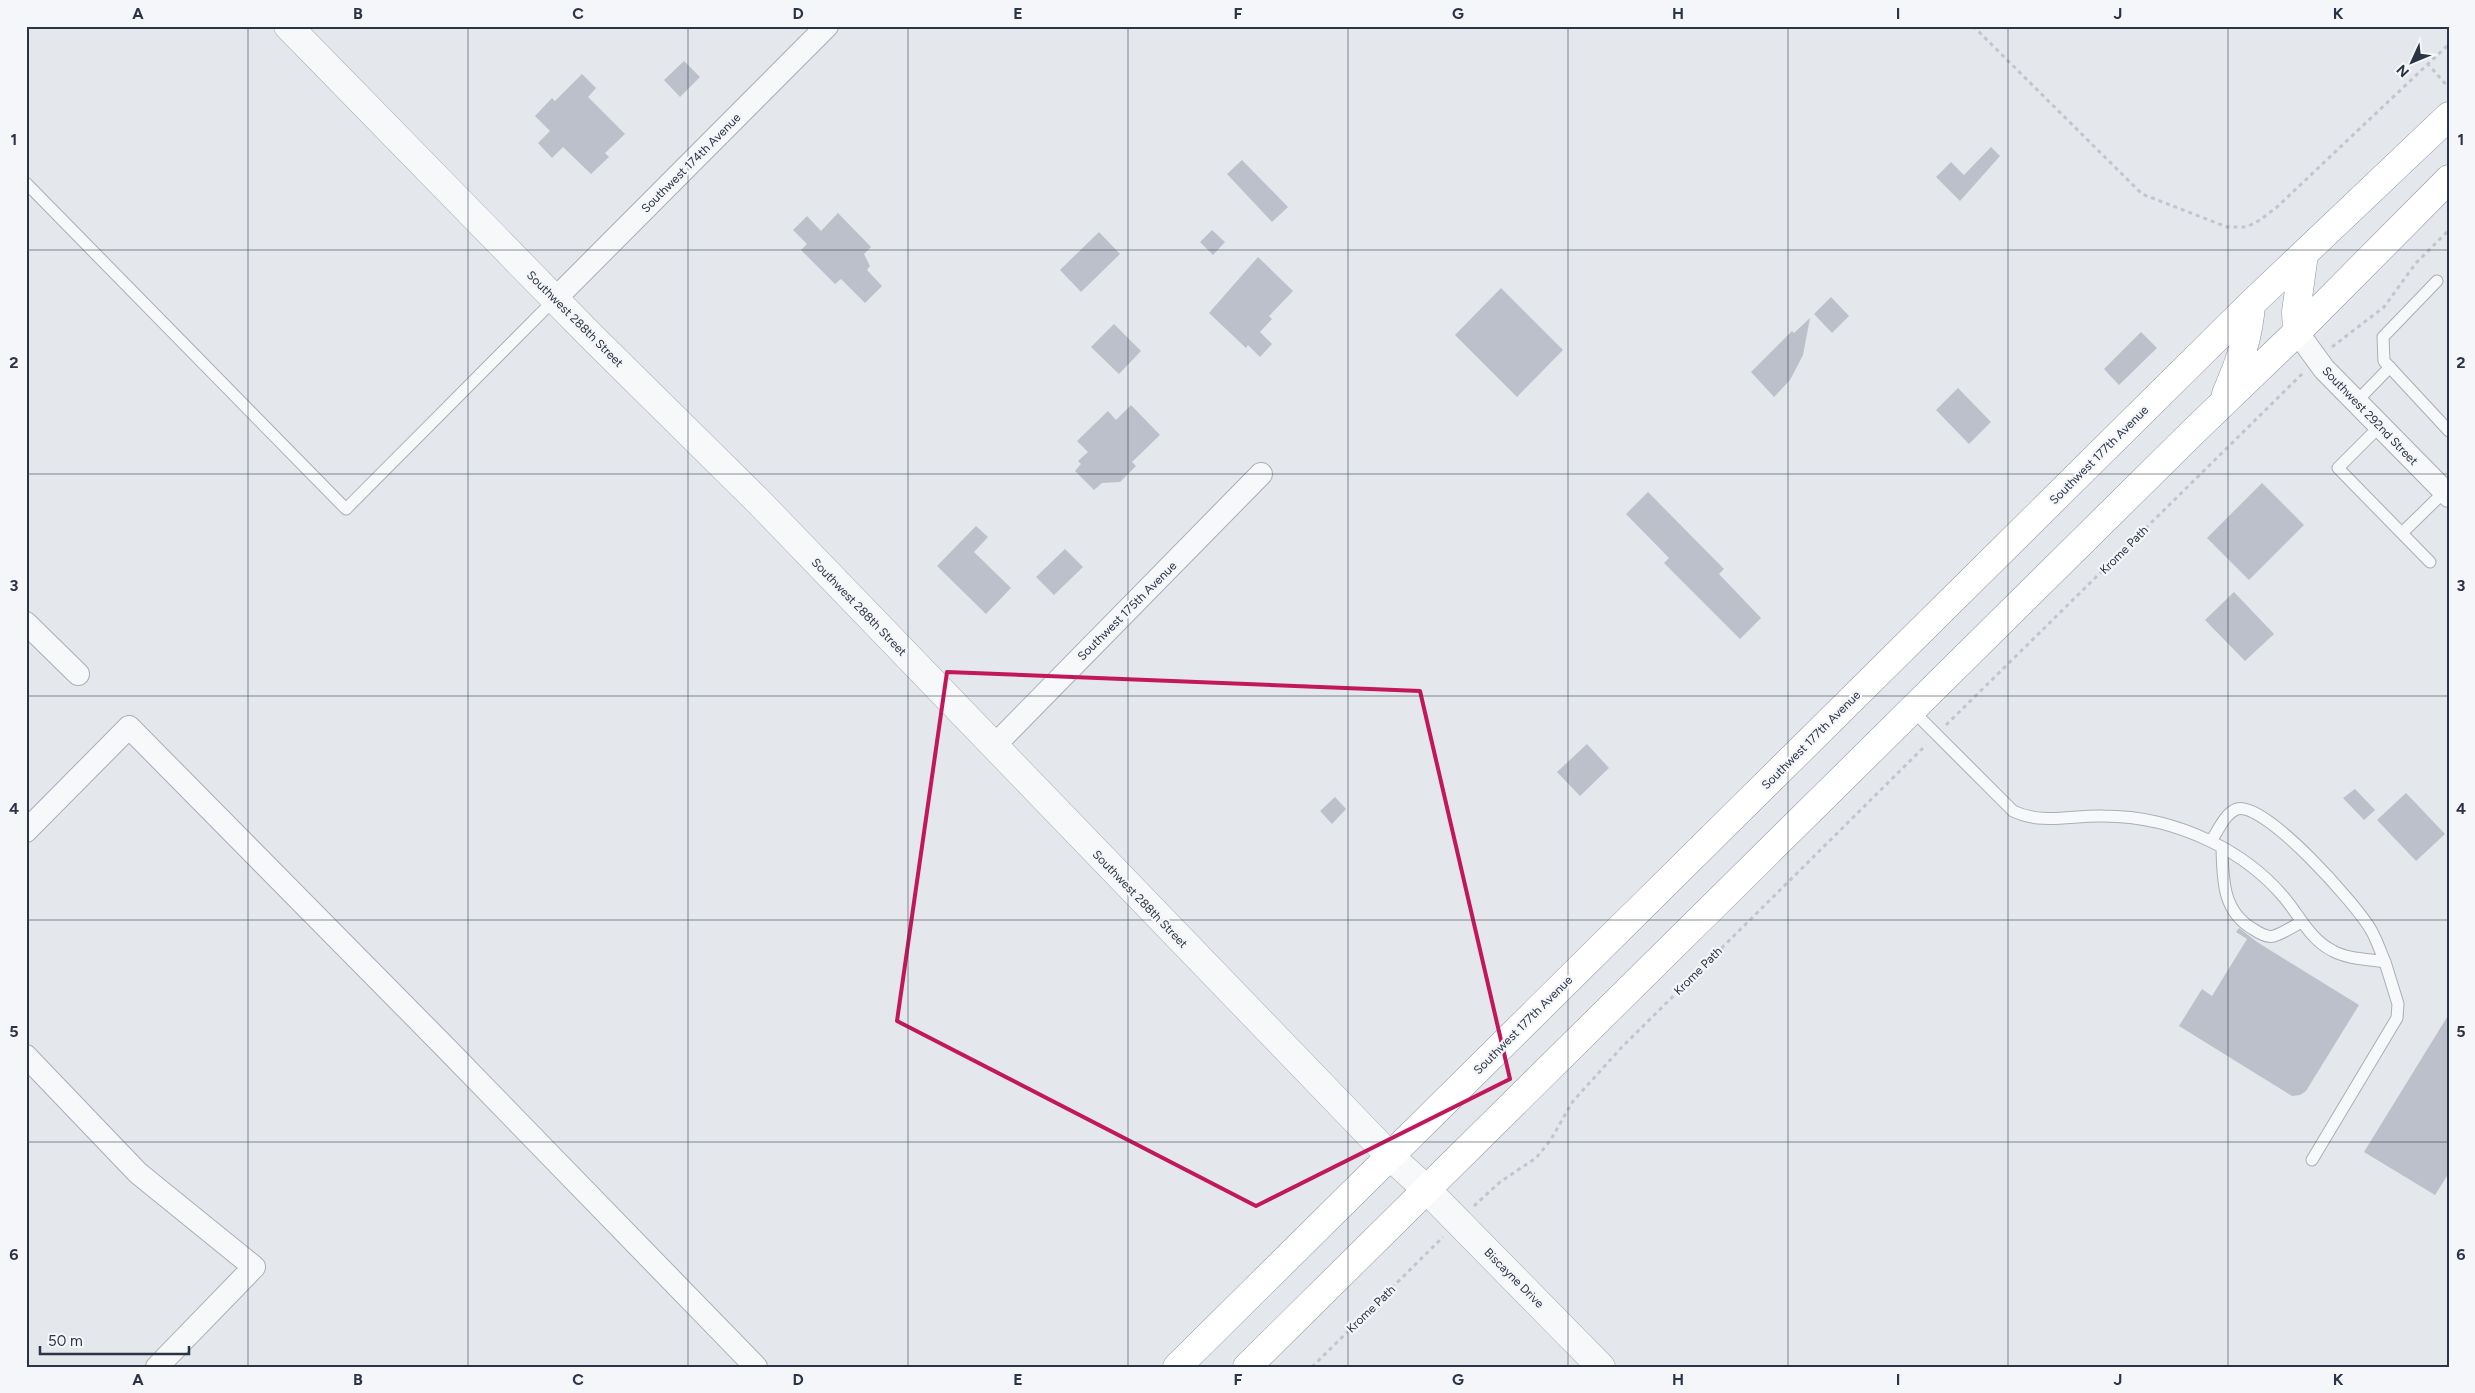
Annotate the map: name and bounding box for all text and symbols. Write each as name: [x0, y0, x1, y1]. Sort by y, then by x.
text: A: [132, 4, 144, 23]
text: B: [353, 4, 363, 23]
text: C: [572, 4, 584, 23]
text: D: [792, 4, 804, 23]
text: E: [1013, 4, 1023, 23]
text: F: [1234, 4, 1243, 23]
text: G: [1452, 4, 1464, 23]
text: H: [1672, 4, 1684, 23]
text: I: [1896, 4, 1900, 23]
text: J: [2114, 4, 2122, 23]
text: K: [2333, 4, 2344, 23]
north arrow: [2388, 38, 2438, 88]
text: N: [2393, 61, 2413, 80]
street label: Southwest 174th Avenue: [638, 110, 744, 216]
text: 1: [11, 130, 17, 149]
text: 1: [2458, 130, 2464, 149]
street label: Southwest 288th Street: [524, 268, 626, 370]
text: 2: [9, 353, 19, 372]
text: 2: [2456, 353, 2466, 372]
street label: Southwest 292nd Street: [2319, 364, 2421, 469]
street label: Southwest 177th Avenue: [2047, 402, 2152, 507]
street label: Krome Path: [2097, 523, 2151, 577]
street label: Southwest 288th Street: [809, 555, 910, 659]
street label: Southwest 175th Avenue: [1075, 558, 1180, 663]
text: 3: [10, 576, 19, 595]
text: 3: [2457, 576, 2466, 595]
street label: Southwest 177th Avenue: [1759, 687, 1864, 792]
text: 4: [9, 799, 19, 818]
text: 4: [2456, 799, 2466, 818]
street label: Southwest 288th Street: [1090, 847, 1191, 951]
street label: Krome Path: [1671, 944, 1725, 998]
street label: Southwest 177th Avenue: [1471, 972, 1576, 1077]
text: 5: [9, 1022, 19, 1041]
text: 5: [2456, 1022, 2466, 1041]
text: 6: [9, 1245, 19, 1264]
street label: Biscayne Drive: [1481, 1245, 1547, 1311]
text: 6: [2456, 1245, 2466, 1264]
street label: Krome Path: [1344, 1282, 1398, 1336]
scale bar: [40, 1323, 189, 1355]
text: 50 m: [48, 1332, 83, 1350]
text: A: [132, 1370, 144, 1389]
text: B: [353, 1370, 363, 1389]
text: C: [572, 1370, 584, 1389]
text: D: [792, 1370, 804, 1389]
text: E: [1013, 1370, 1023, 1389]
text: F: [1234, 1370, 1243, 1389]
text: G: [1452, 1370, 1464, 1389]
text: H: [1672, 1370, 1684, 1389]
text: I: [1896, 1370, 1900, 1389]
text: J: [2114, 1370, 2122, 1389]
text: K: [2333, 1370, 2344, 1389]

